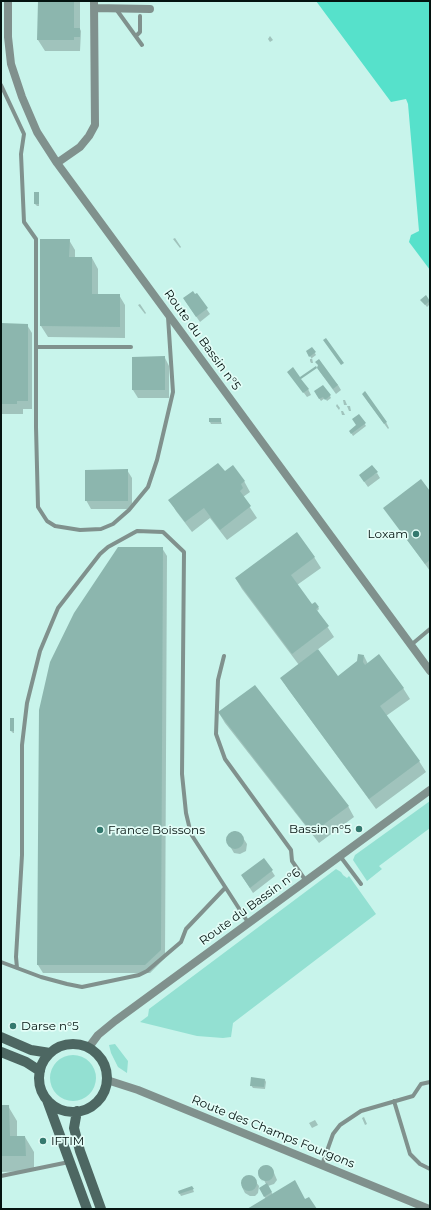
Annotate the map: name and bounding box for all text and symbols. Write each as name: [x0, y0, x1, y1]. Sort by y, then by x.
street label: Route du Bassin n°5: [161, 287, 243, 393]
place label: Loxam: [368, 527, 408, 541]
marker: Loxam: [411, 529, 421, 539]
place label: Bassin n°5: [289, 822, 351, 836]
place label: France Boissons: [108, 823, 205, 837]
marker: Bassin n°5: [354, 824, 364, 834]
marker: France Boissons: [95, 825, 105, 835]
street label: Route du Bassin n°6: [197, 866, 303, 948]
place label: Darse n°5: [21, 1019, 79, 1033]
marker: Darse n°5: [8, 1021, 18, 1031]
street label: Route des Champs Fourgons: [189, 1093, 357, 1171]
place label: IFTIM: [51, 1134, 84, 1148]
marker: IFTIM: [38, 1136, 48, 1146]

